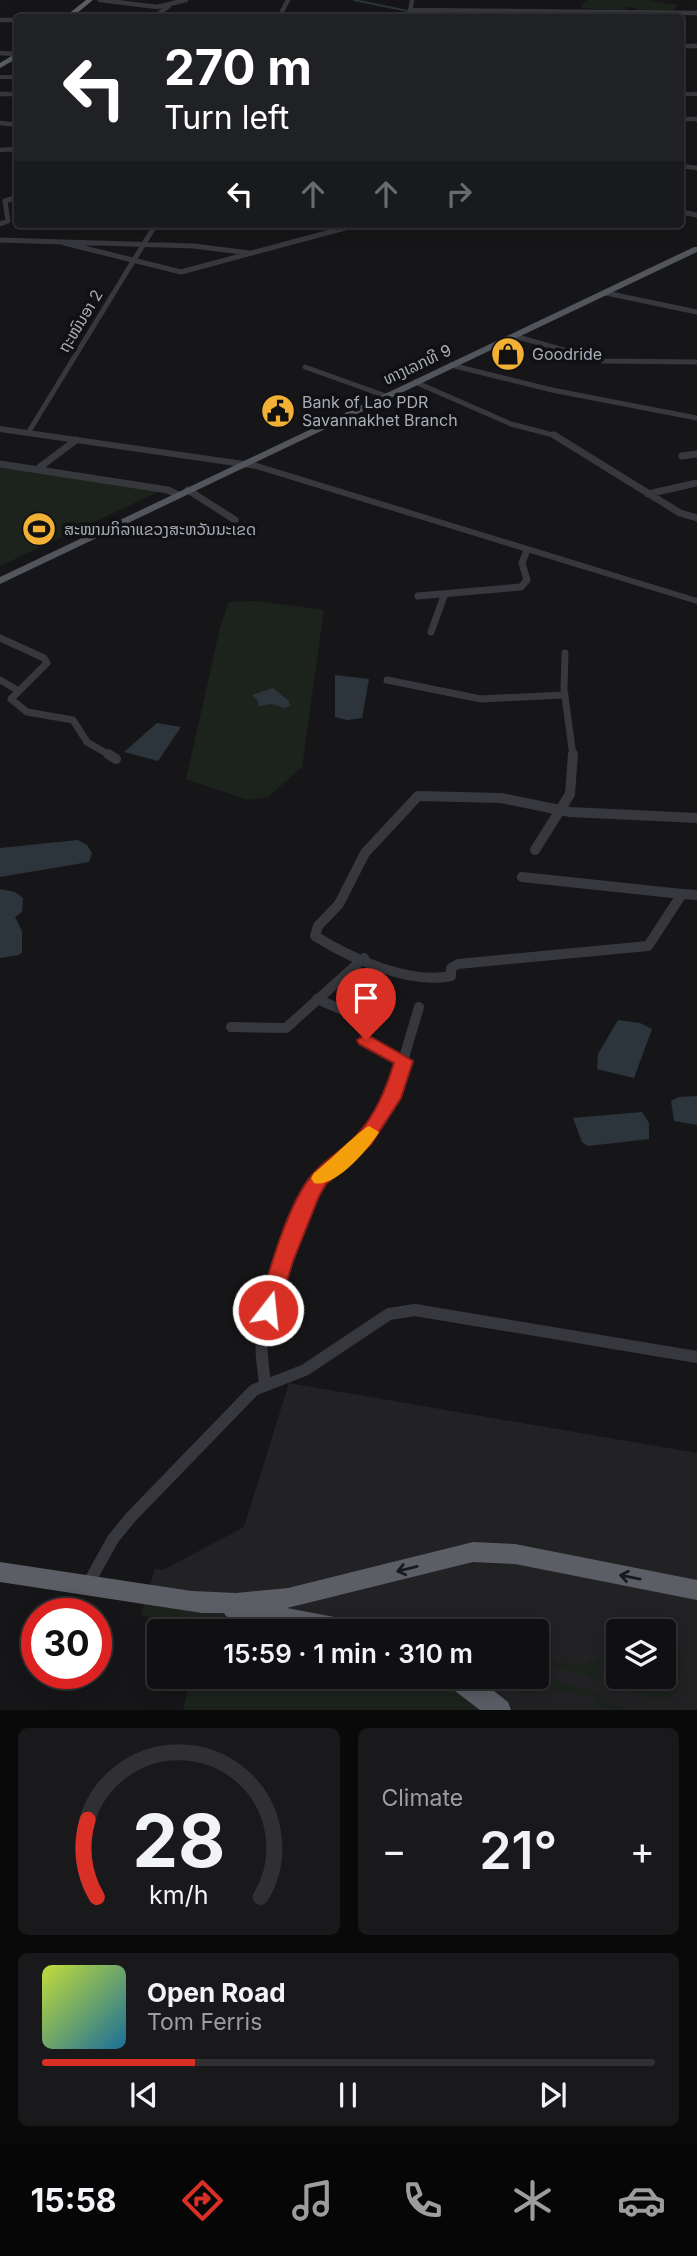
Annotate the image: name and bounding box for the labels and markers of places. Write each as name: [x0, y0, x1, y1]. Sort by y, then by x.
shop icon: Goodride: [489, 335, 527, 373]
place label: Goodride: [532, 344, 602, 364]
public building icon: Bank of Lao PDR Savannakhet Branch: [259, 392, 297, 430]
place label: Bank of Lao PDR Savannakhet Branch: [302, 392, 458, 430]
sports icon: ສະໜາມກິລາແຂວງສະຫວັນນະເຂດ: [20, 510, 58, 548]
place label: ສະໜາມກິລາແຂວງສະຫວັນນະເຂດ: [64, 519, 256, 539]
pin: [336, 968, 396, 1040]

